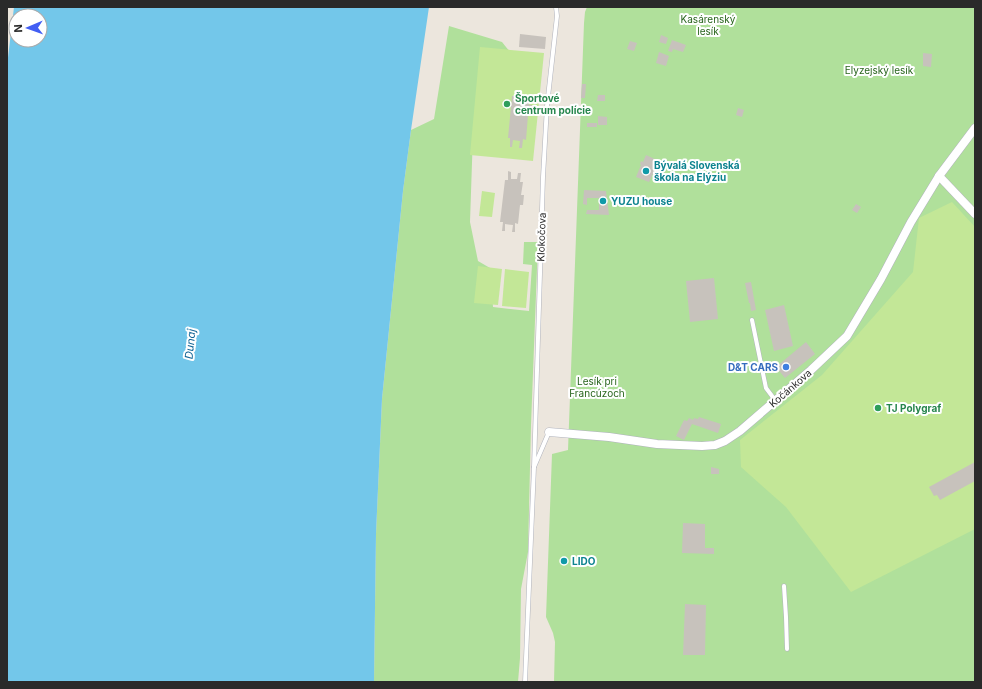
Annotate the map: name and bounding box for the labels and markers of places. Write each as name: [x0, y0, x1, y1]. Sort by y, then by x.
place label: Športové centrum polície: [515, 92, 591, 116]
marker: Športové centrum polície: [502, 99, 512, 109]
place label: Bývalá Slovenská škola na Elýziu: [654, 159, 740, 184]
marker: Bývalá Slovenská škola na Elýziu: [641, 166, 651, 176]
place label: YUZU house: [611, 195, 672, 207]
marker: YUZU house: [598, 196, 608, 206]
place label: D&T CARS: [728, 361, 778, 373]
marker: D&T CARS: [781, 362, 791, 372]
place label: TJ Polygraf: [886, 402, 941, 415]
marker: TJ Polygraf: [873, 403, 883, 413]
place label: LIDO: [572, 555, 596, 567]
marker: LIDO: [559, 556, 569, 566]

